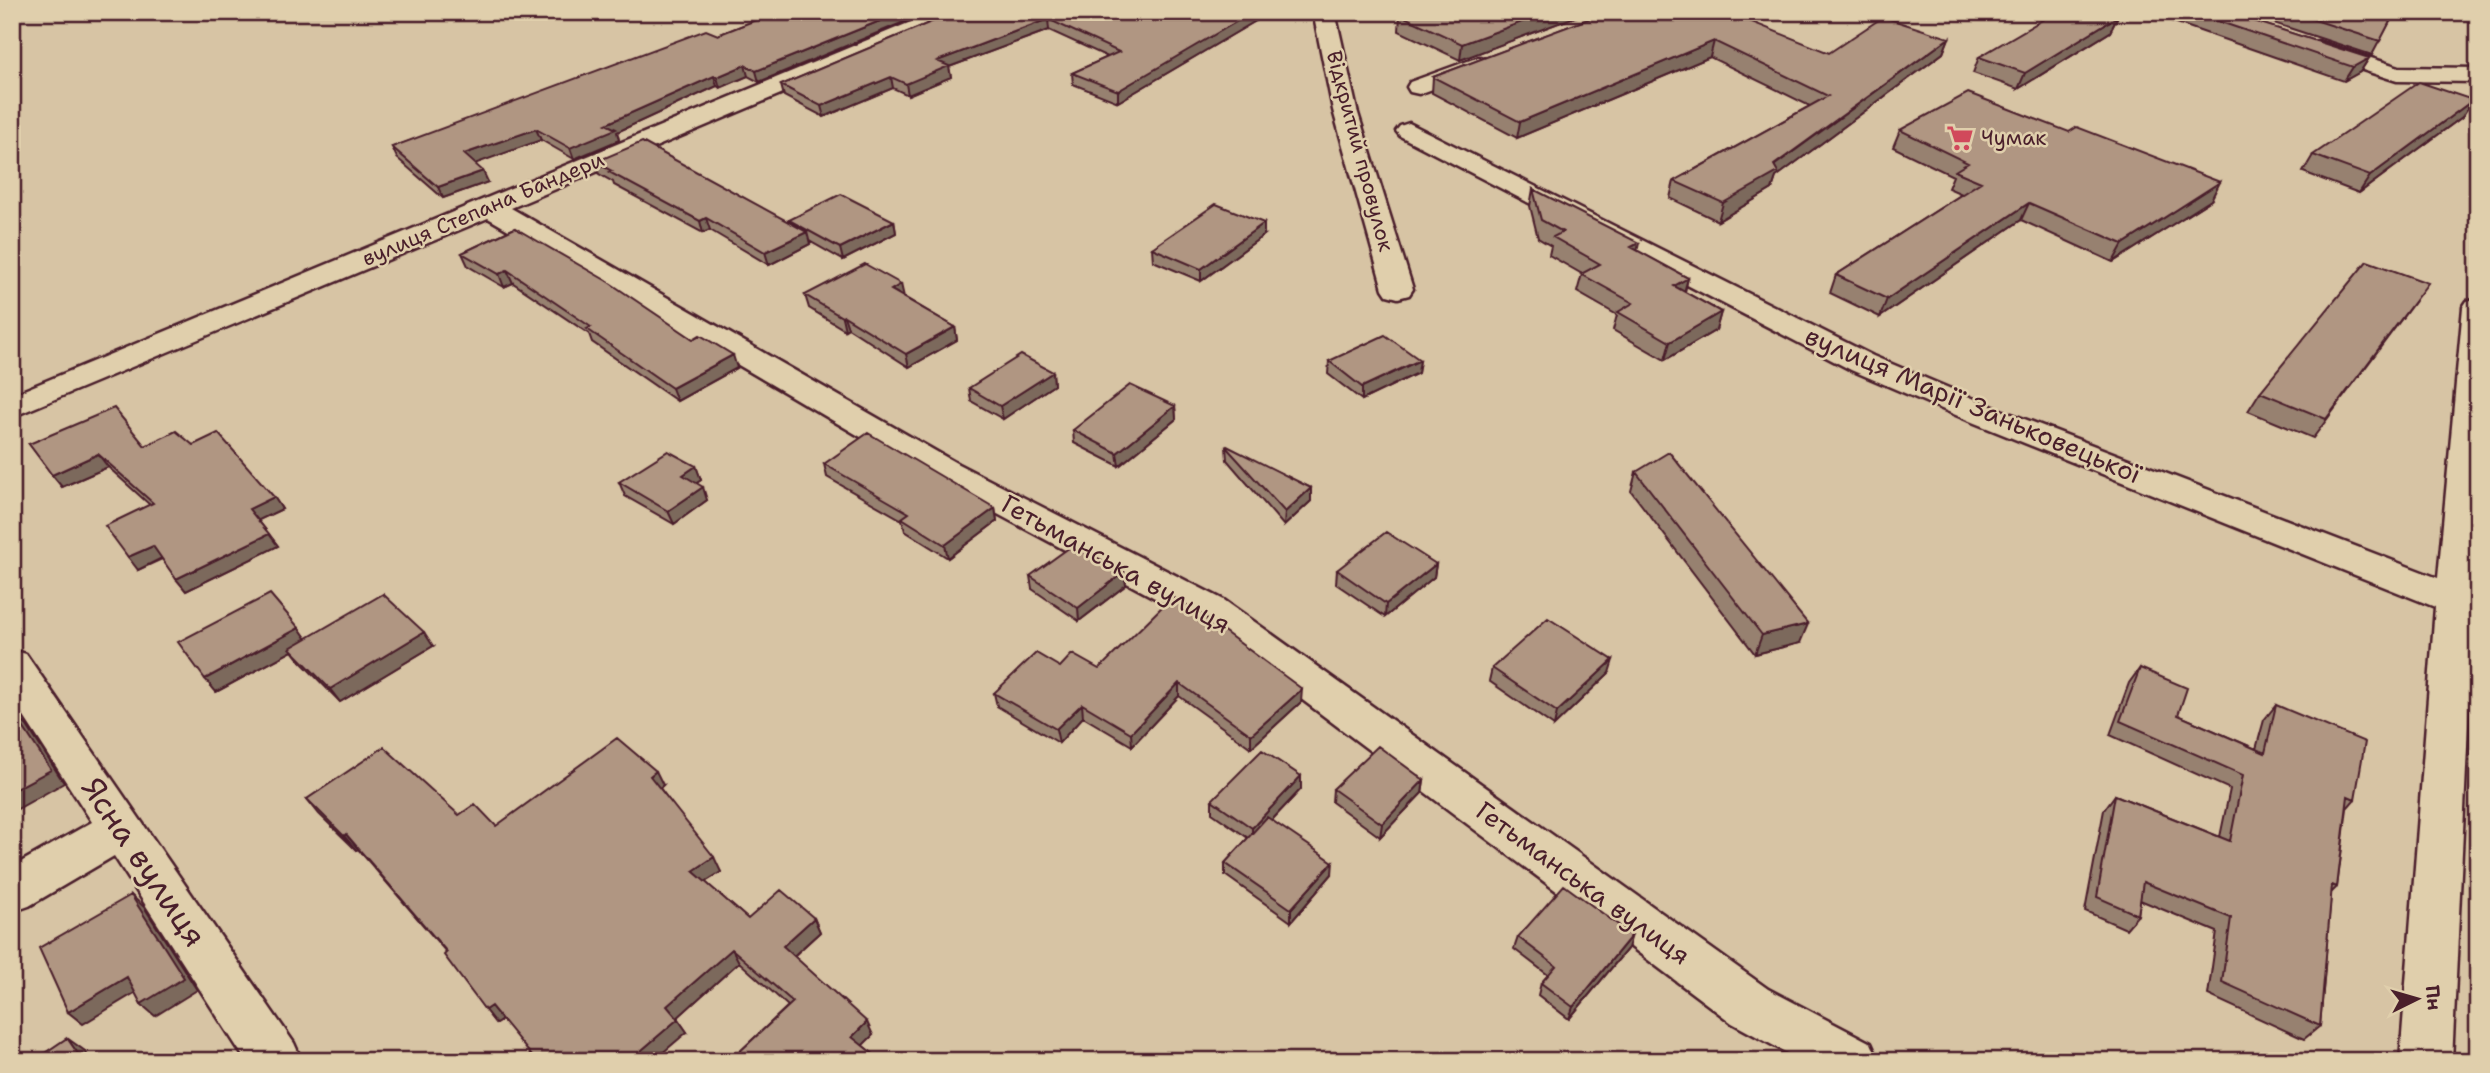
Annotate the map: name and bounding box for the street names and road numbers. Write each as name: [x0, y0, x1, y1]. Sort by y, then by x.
street label: Відкритий провулок: [1320, 47, 1400, 255]
street label: вулиця Степана Бандери: [358, 145, 609, 273]
street label: вулиця Марії Заньковецької: [1800, 318, 2147, 492]
street label: Гетьманська вулиця: [995, 486, 1237, 641]
street label: Ясна вулиця: [72, 769, 217, 955]
street label: Гетьманська вулиця: [1469, 793, 1698, 972]

